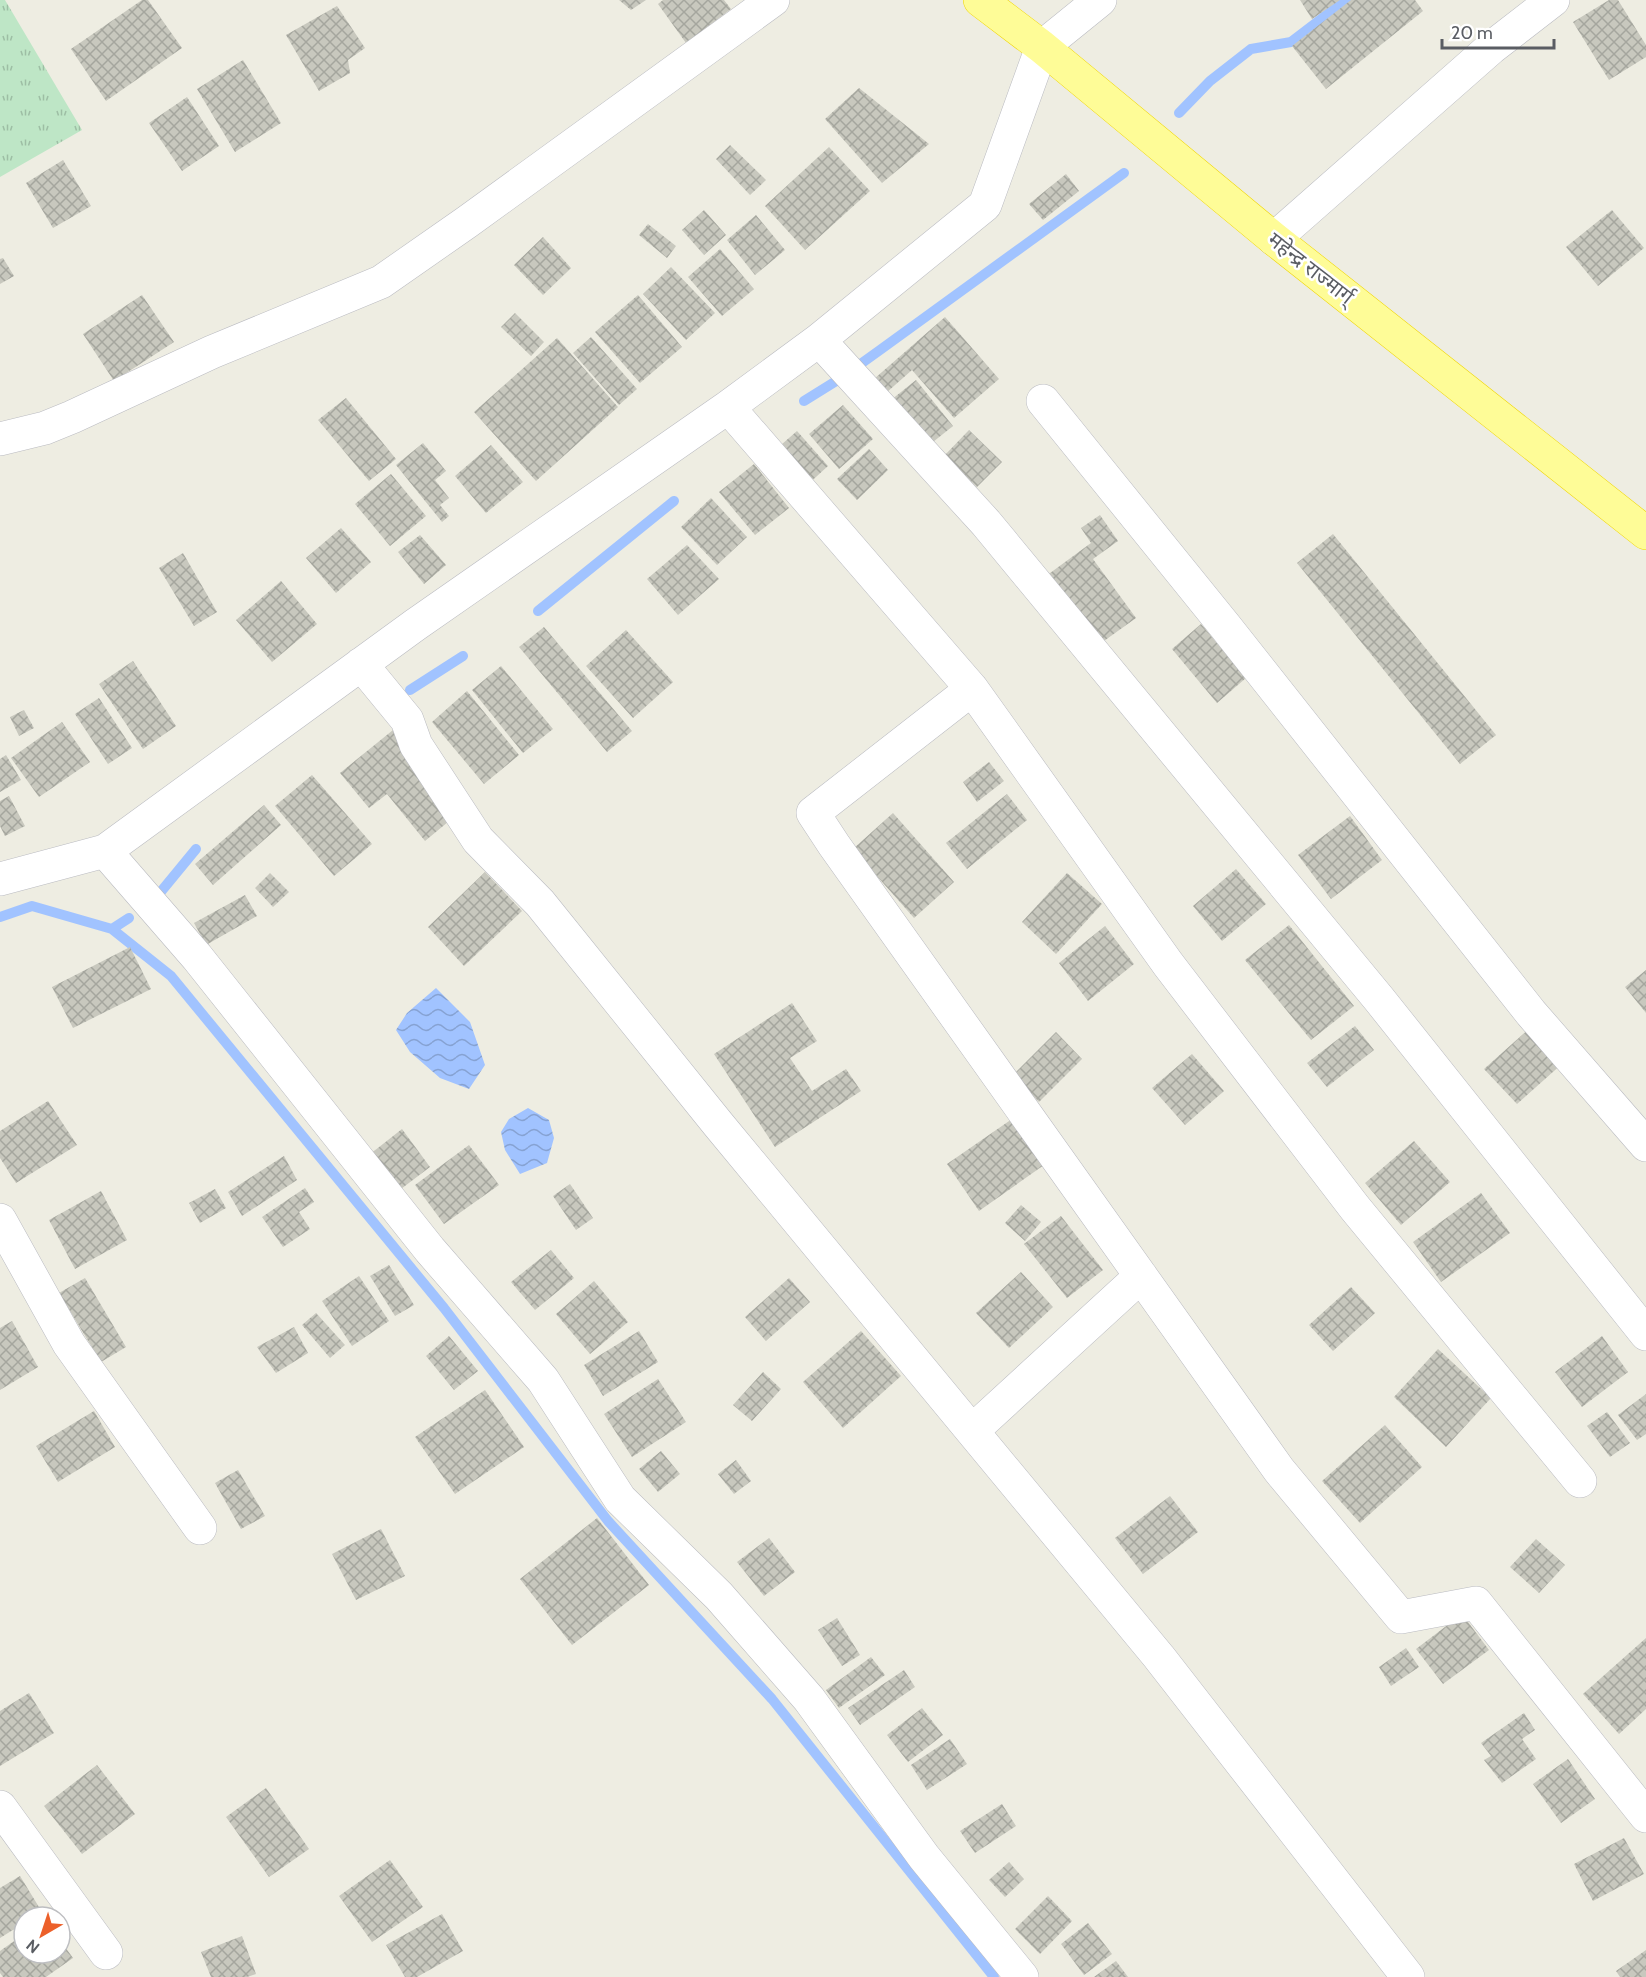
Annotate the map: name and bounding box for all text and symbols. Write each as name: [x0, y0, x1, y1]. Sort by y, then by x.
scale bar: [1442, 12, 1554, 50]
text: 20 m: [1451, 22, 1493, 44]
street label: महेन्द्र राज्मार्ग्: [1263, 227, 1361, 312]
north arrow: [12, 1905, 72, 1965]
text: N: [23, 1935, 43, 1957]

